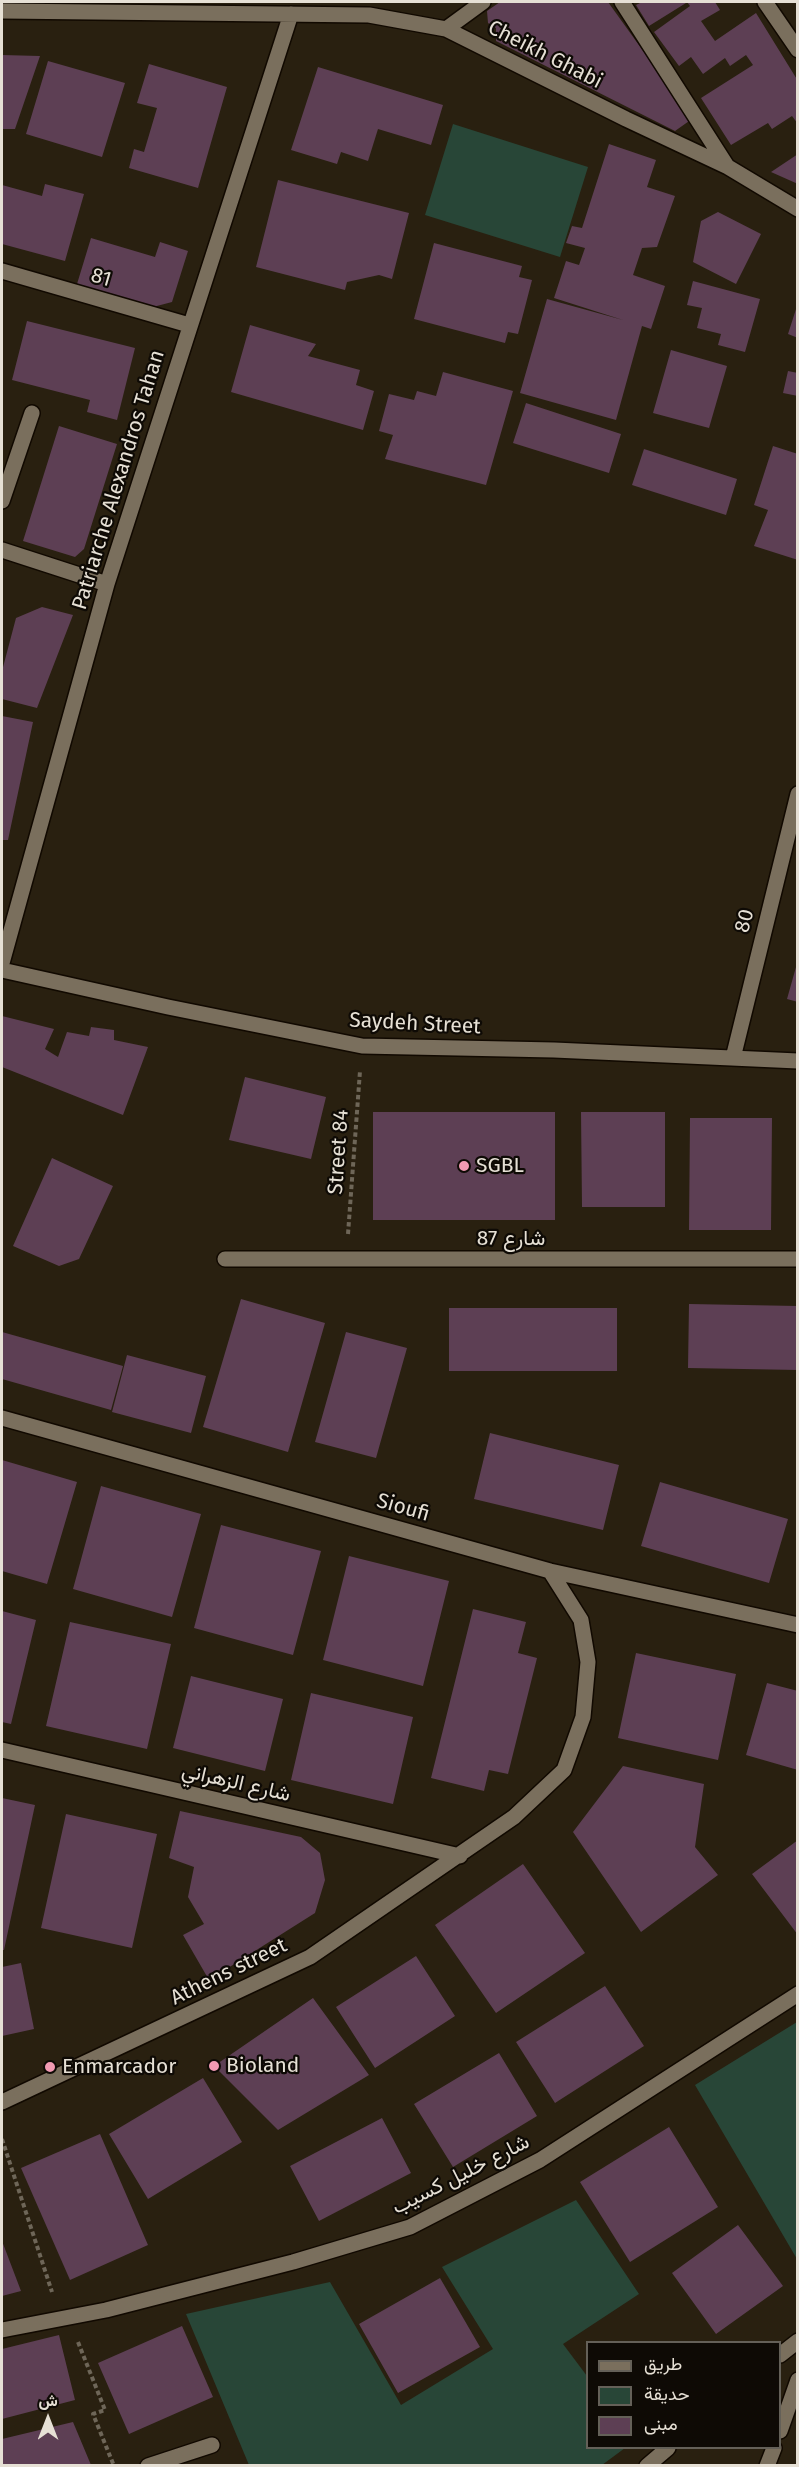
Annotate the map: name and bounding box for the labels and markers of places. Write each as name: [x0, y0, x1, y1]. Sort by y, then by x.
place label: SGBL: [476, 1153, 524, 1179]
marker: SGBL: [457, 1159, 471, 1173]
place label: Bioland: [226, 2053, 299, 2079]
place label: Enmarcador: [62, 2054, 176, 2080]
marker: Bioland: [207, 2059, 221, 2073]
marker: Enmarcador: [43, 2060, 57, 2074]

